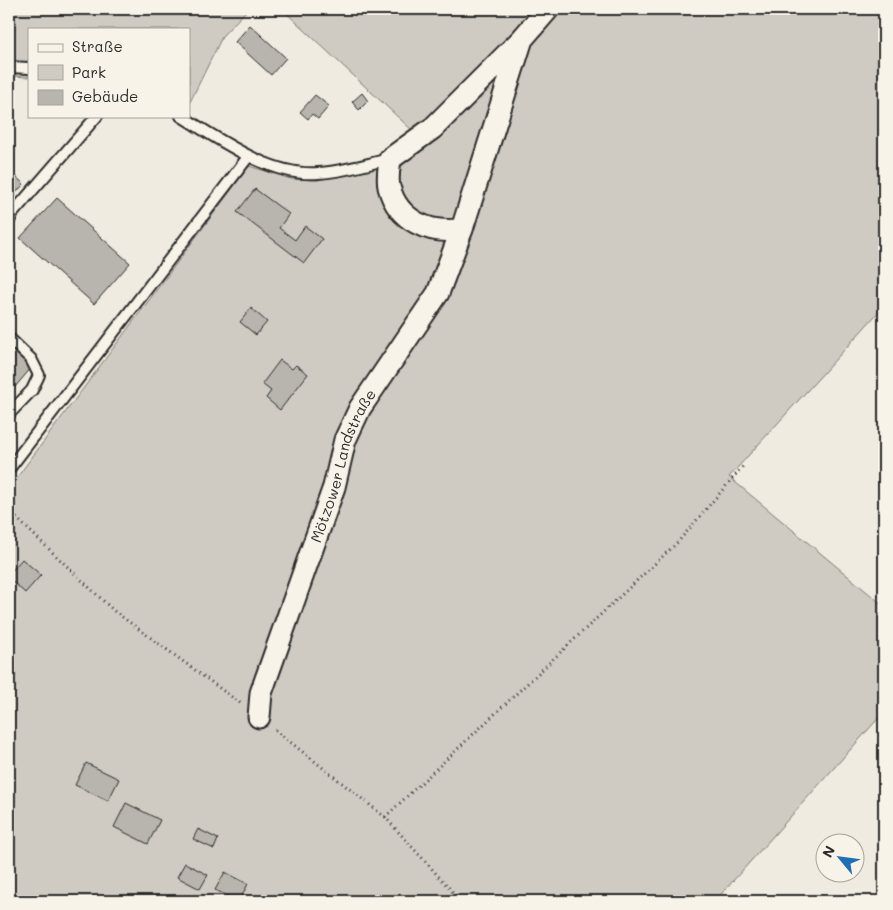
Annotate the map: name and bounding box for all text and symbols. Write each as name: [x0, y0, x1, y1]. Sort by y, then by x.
legend: [28, 28, 190, 118]
text: Straße: [72, 36, 123, 56]
text: Park: [72, 62, 106, 82]
text: Gebäude: [72, 86, 138, 106]
street label: Mötzower Landstraße: [305, 385, 380, 545]
north arrow: [816, 832, 866, 882]
text: N: [817, 842, 839, 861]

